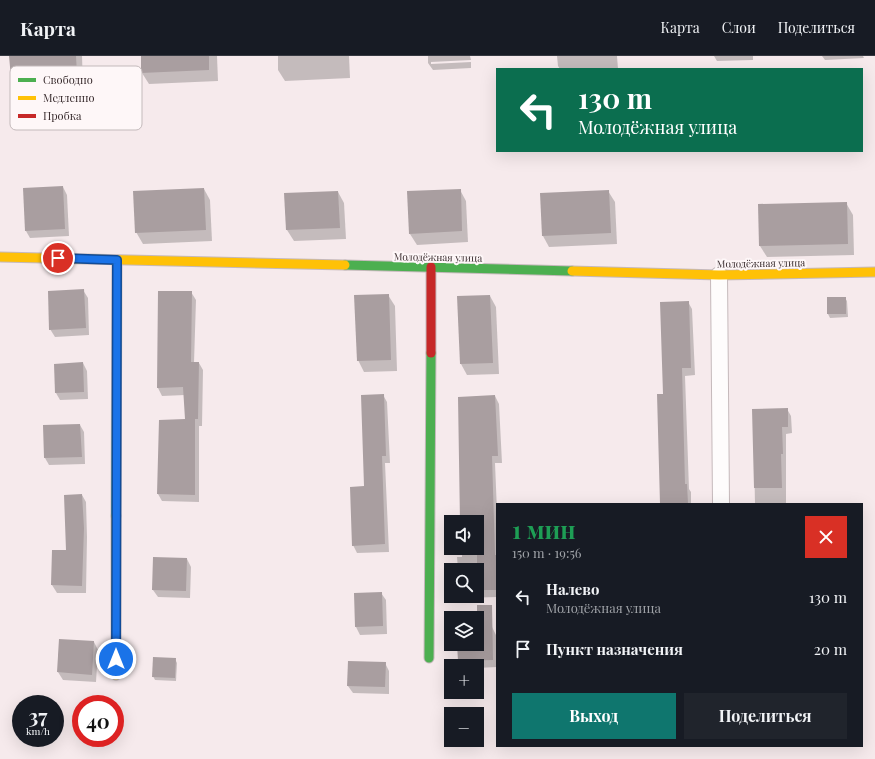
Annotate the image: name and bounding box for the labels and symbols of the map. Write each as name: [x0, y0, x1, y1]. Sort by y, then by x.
legend: [10, 66, 142, 130]
text: Свободно: [43, 72, 93, 87]
text: Медленно: [43, 90, 95, 105]
text: Пробка: [43, 108, 82, 123]
pin: [41, 241, 75, 275]
street label: Молодёжная улица: [394, 249, 482, 265]
street label: Молодёжная улица: [717, 255, 805, 271]
position arrow: [95, 638, 137, 680]
speed limit sign: 40: [72, 695, 124, 747]

